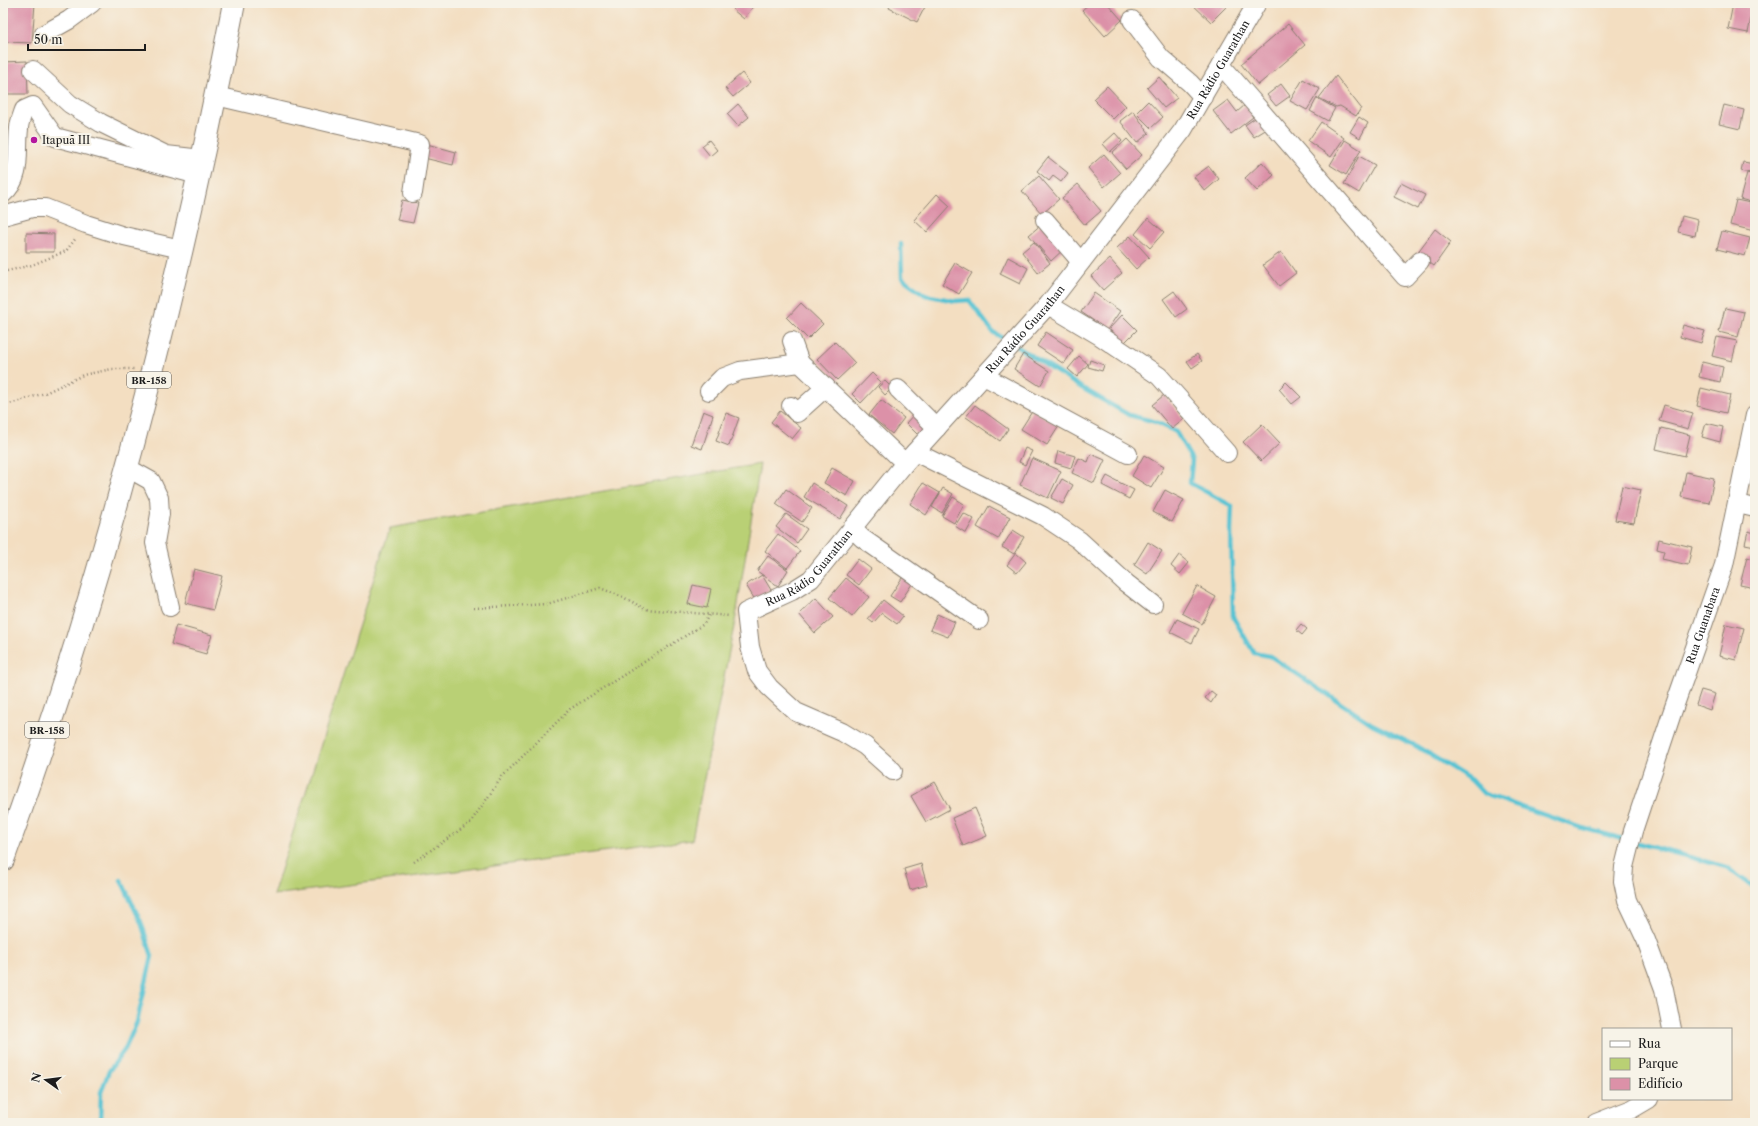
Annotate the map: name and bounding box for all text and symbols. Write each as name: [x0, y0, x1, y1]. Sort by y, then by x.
street label: Rua Rádio Guarathan: [1184, 17, 1253, 122]
scale bar: [28, 26, 145, 52]
text: 50 m: [34, 32, 63, 47]
place label: Itapuã III: [42, 133, 90, 147]
marker: Itapuã III: [29, 135, 39, 145]
street label: Rua Rádio Guarathan: [983, 282, 1068, 376]
road number: BR-158: [127, 372, 171, 388]
street label: Rua Rádio Guarathan: [763, 527, 855, 609]
street label: Rua Guanabara: [1683, 585, 1723, 666]
road number: BR-158: [25, 722, 69, 738]
legend: [1602, 1028, 1732, 1100]
text: Rua: [1638, 1036, 1661, 1051]
text: Parque: [1638, 1056, 1679, 1071]
north arrow: [26, 1060, 66, 1100]
text: N: [28, 1071, 44, 1084]
text: Edifício: [1638, 1076, 1683, 1091]

